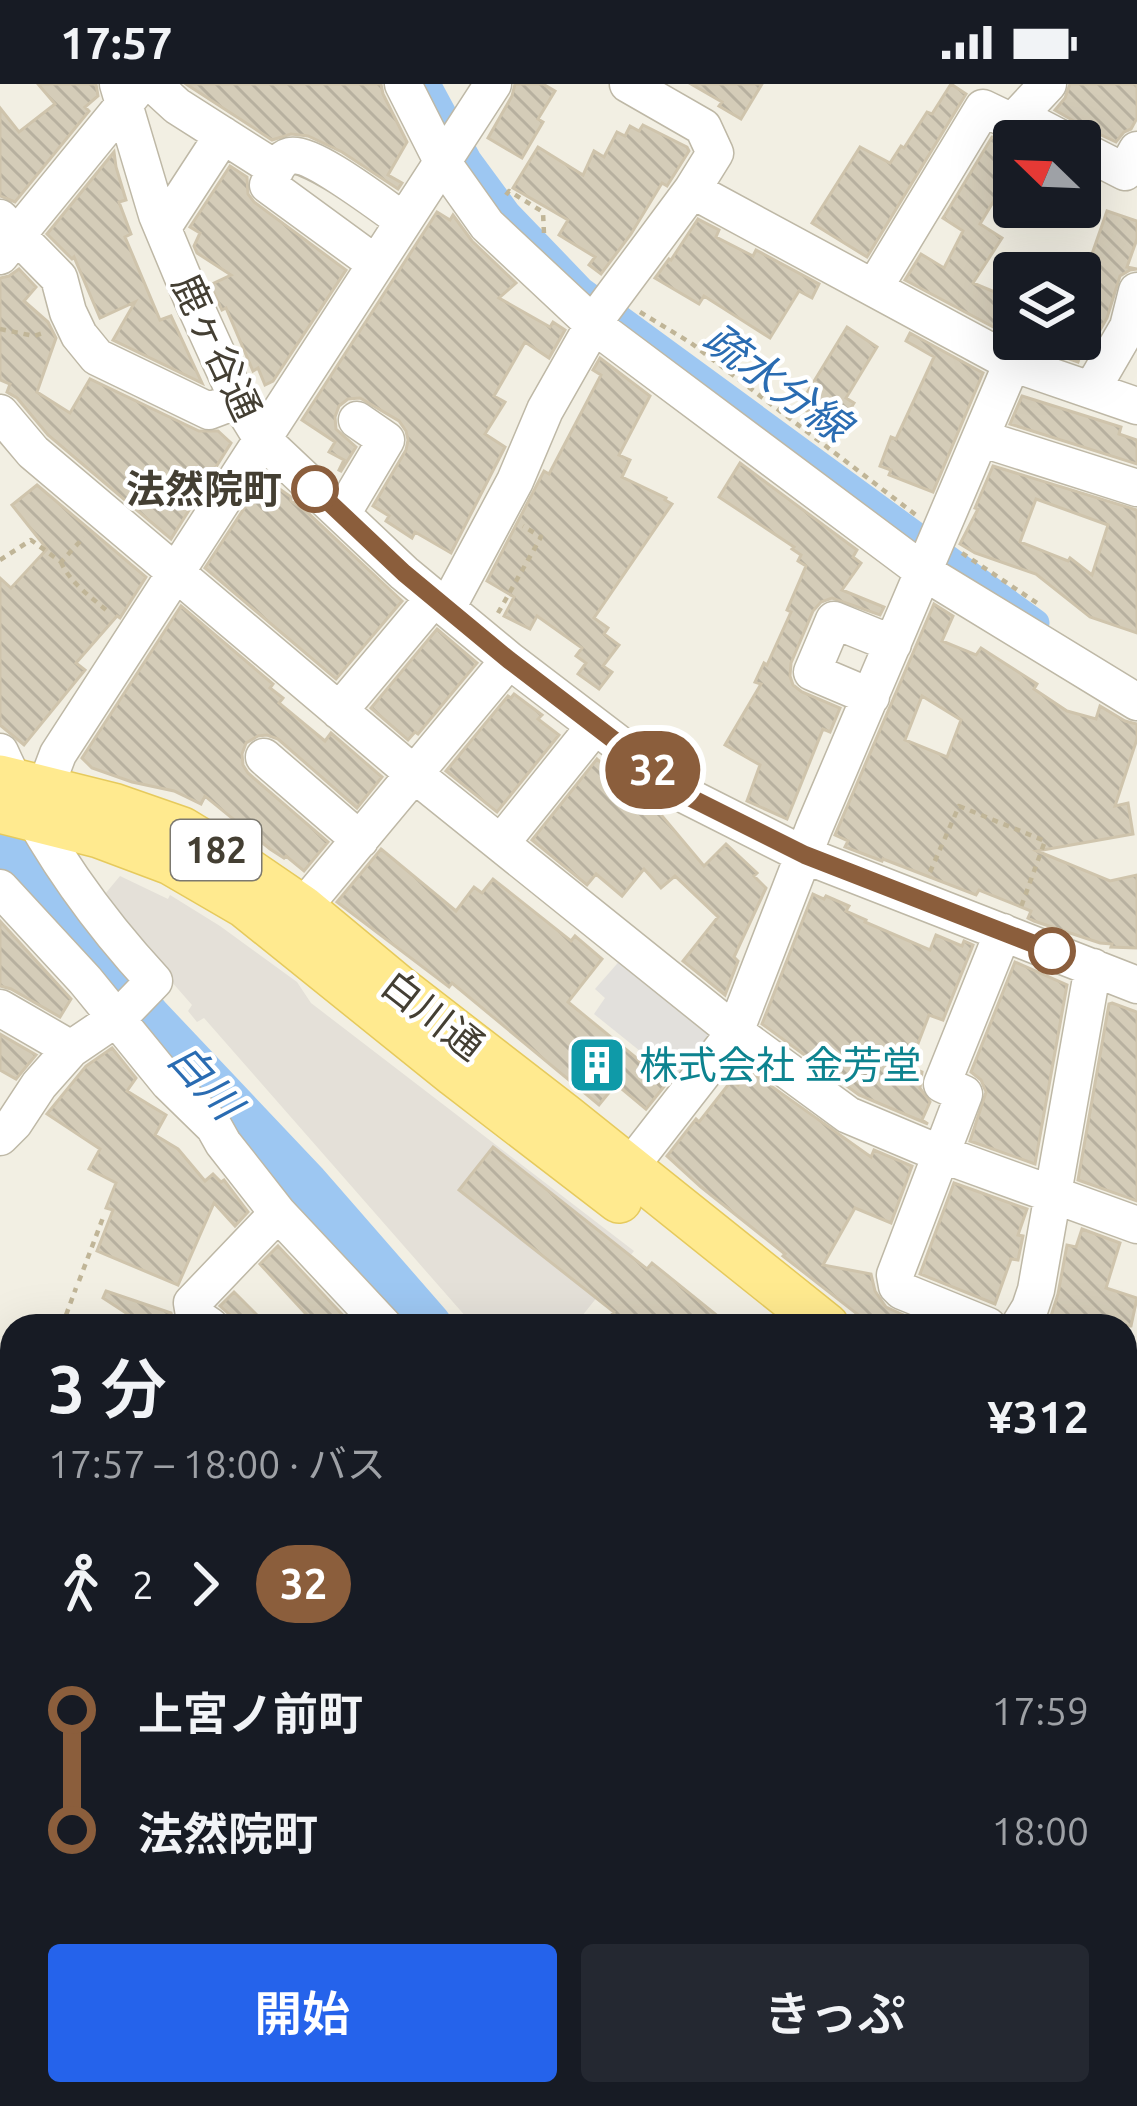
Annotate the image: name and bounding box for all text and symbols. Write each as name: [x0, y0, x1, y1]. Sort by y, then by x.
text: 17:57: [60, 17, 173, 68]
north arrow: [993, 120, 1101, 228]
map controls: [993, 120, 1101, 360]
button: layers: [993, 252, 1101, 360]
street label: 鹿ヶ谷通: [165, 267, 270, 427]
water label: 疏水分線: [696, 313, 863, 453]
place label: 法然院町: [126, 467, 282, 510]
marker: 法然院町: [293, 467, 337, 511]
line badge: 32: [599, 731, 707, 809]
text: 32: [629, 746, 677, 793]
road number: 182: [171, 820, 261, 880]
unlabelled marker: [1030, 929, 1074, 973]
street label: 白川通: [374, 962, 493, 1068]
water label: 白川: [160, 1034, 254, 1131]
building icon: 株式会社 金芳堂: [566, 1034, 628, 1096]
place label: 株式会社 金芳堂: [639, 1043, 921, 1086]
text: 3 分: [48, 1351, 167, 1425]
text: ¥312: [987, 1391, 1089, 1442]
text: 17:57 – 18:00 · バス: [48, 1442, 386, 1485]
icon: walk: [48, 1551, 114, 1617]
icon: forward: [172, 1551, 238, 1617]
text: 32: [280, 1560, 327, 1607]
text: 2: [132, 1563, 154, 1606]
text: 上宮ノ前町: [138, 1688, 363, 1739]
text: 17:59: [991, 1689, 1089, 1732]
text: 法然院町: [138, 1808, 318, 1859]
text: 18:00: [991, 1809, 1089, 1852]
button: 開始: [48, 1944, 557, 2082]
button: きっぷ: [581, 1944, 1089, 2082]

